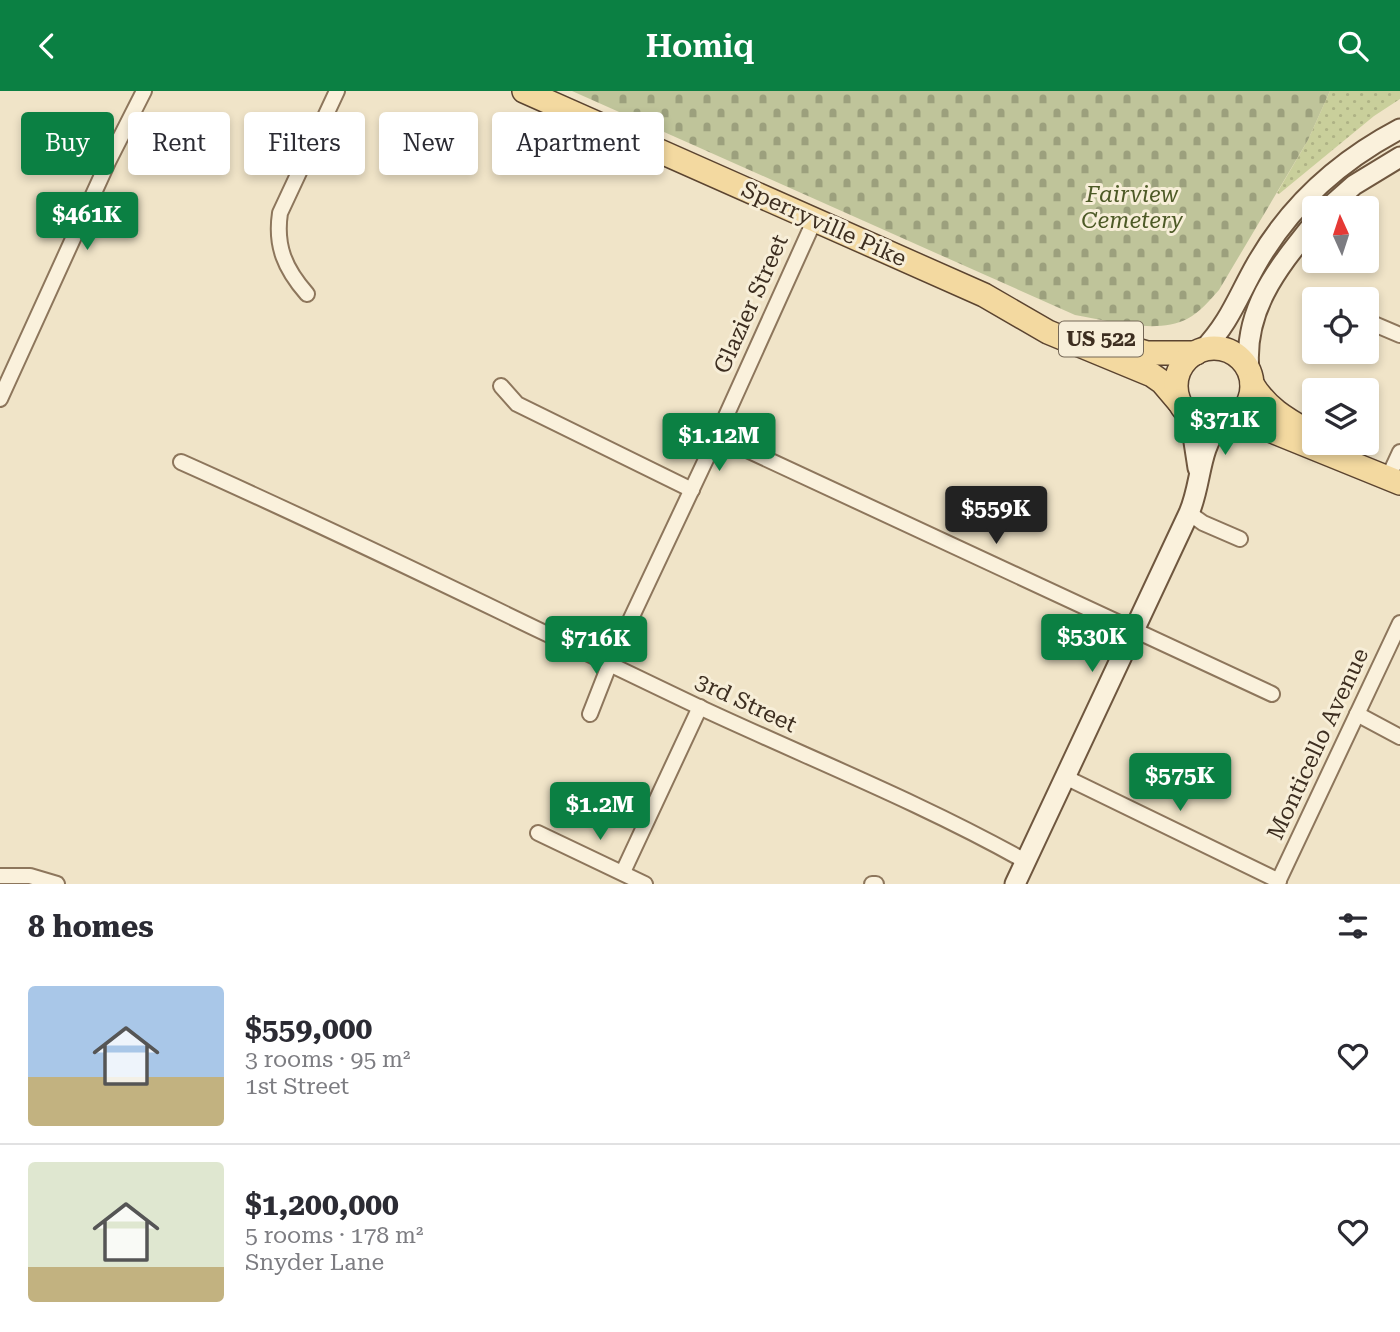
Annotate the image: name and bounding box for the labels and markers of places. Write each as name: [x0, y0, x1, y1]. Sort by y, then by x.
pin: $461K: [38, 193, 136, 252]
pin: $371K: [1176, 397, 1274, 457]
pin: $1.12M: [662, 413, 776, 473]
pin: $559K: [947, 487, 1045, 546]
pin: $530K: [1043, 615, 1141, 674]
pin: $716K: [547, 617, 645, 676]
pin: $575K: [1131, 753, 1229, 813]
pin: $1.2M: [551, 783, 649, 842]

